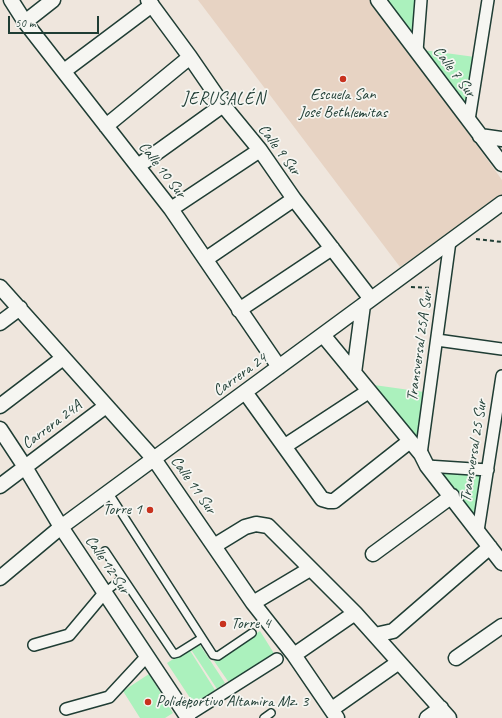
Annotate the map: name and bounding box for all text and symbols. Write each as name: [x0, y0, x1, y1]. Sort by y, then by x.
scale bar: [10, 8, 101, 34]
text: 50 m: [15, 15, 35, 31]
street label: Calle 7 Sur: [429, 43, 479, 101]
marker: Escuela San José Bethlemitas: [338, 74, 348, 84]
place label: Escuela San José Bethlemitas: [299, 85, 387, 123]
district label: JERUSALÉN: [183, 90, 265, 110]
street label: Calle 9 Sur: [254, 121, 304, 179]
street label: Calle 10 Sur: [134, 138, 190, 202]
street label: Transversal 25A Sur: [403, 289, 437, 403]
street label: Carrera 24: [209, 349, 271, 401]
street label: Carrera 24A: [18, 396, 86, 454]
street label: Transversal 25 Sur: [456, 398, 492, 504]
street label: Calle 11 Sur: [166, 452, 220, 518]
place label: Torre 1: [103, 500, 142, 520]
marker: Torre 1: [145, 505, 155, 515]
street label: Calle 12 Sur: [80, 532, 134, 598]
place label: Torre 4: [231, 614, 270, 634]
marker: Torre 4: [218, 619, 228, 629]
place label: Polideportivo Altamira Mz. 3: [156, 692, 308, 712]
marker: Polideportivo Altamira Mz. 3: [143, 697, 153, 707]

